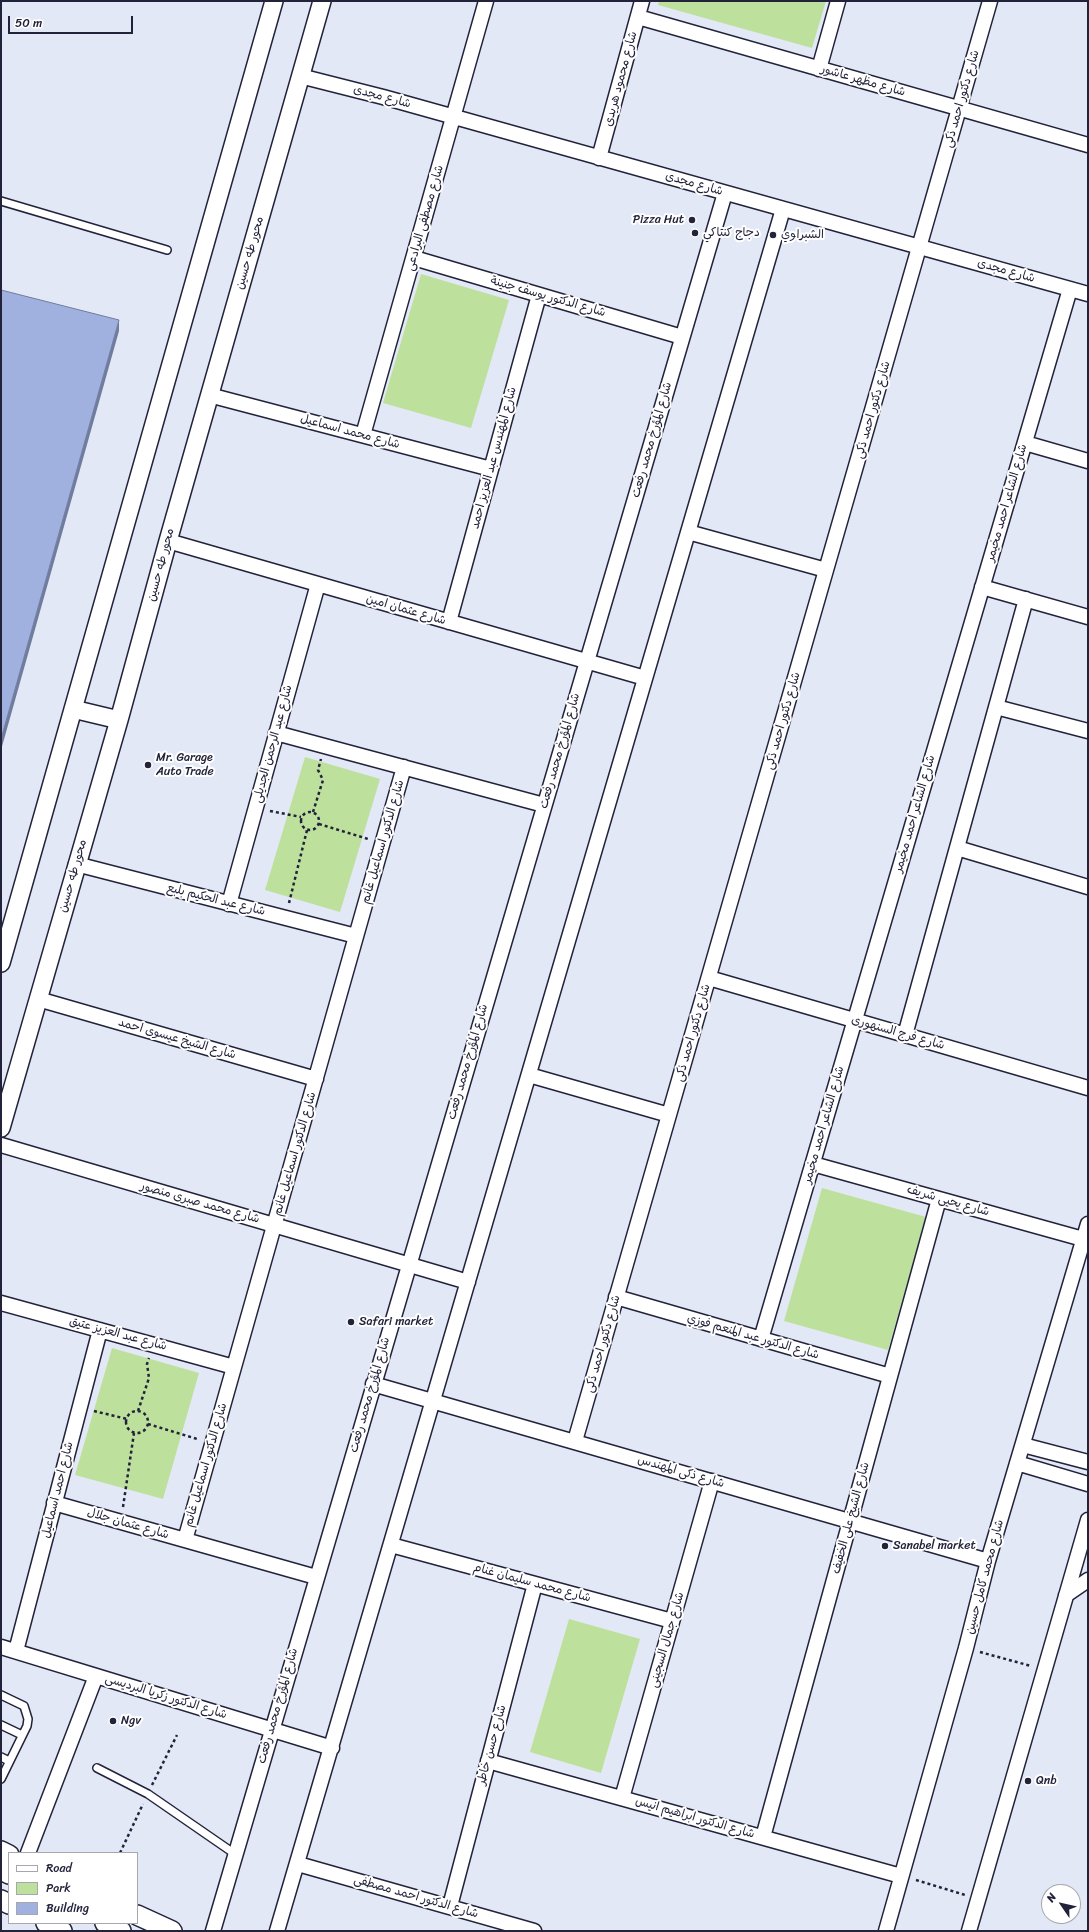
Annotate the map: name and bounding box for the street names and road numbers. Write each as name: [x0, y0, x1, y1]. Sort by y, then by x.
street label: شارع محمود هريدى: [601, 30, 641, 128]
street label: شارع دكتور احمد ذكى: [941, 48, 983, 150]
street label: شارع مظهر عاشور: [819, 62, 907, 100]
street label: شارع مجدى: [352, 82, 412, 112]
street label: شارع مصطفى البرادعى: [403, 163, 447, 273]
street label: شارع مجدى: [664, 169, 724, 199]
street label: محور طه حسين: [233, 215, 267, 291]
street label: شارع مجدى: [976, 256, 1036, 286]
street label: شارع الدكتور يوسف جنينة: [489, 274, 607, 320]
street label: شارع دكتور احمد ذكى: [852, 359, 894, 461]
street label: شارع المؤرخ محمد رفعت: [629, 381, 675, 499]
street label: شارع المهندس عبد العزيز احمد: [468, 385, 520, 531]
street label: شارع محمد اسماعيل: [299, 412, 401, 452]
street label: شارع الشاعر احمد مخيمر: [983, 443, 1031, 563]
street label: محور طه حسين: [144, 527, 178, 603]
street label: شارع عثمان امين: [364, 592, 448, 628]
street label: شارع دكتور احمد ذكى: [762, 670, 804, 772]
street label: شارع عبد الرحمن الجديلى: [250, 683, 296, 805]
street label: شارع المؤرخ محمد رفعت: [537, 692, 583, 810]
street label: شارع الشاعر احمد مخيمر: [891, 754, 939, 874]
street label: شارع الدكتور اسماعيل غانم: [358, 778, 408, 906]
street label: محور طه حسين: [56, 838, 90, 914]
street label: شارع عبد الحكيم بلبع: [165, 881, 267, 919]
street label: شارع دكتور احمد ذكى: [672, 982, 714, 1084]
street label: شارع المؤرخ محمد رفعت: [445, 1003, 491, 1121]
street label: شارع فرج السنهورى: [850, 1013, 946, 1053]
street label: شارع الشيخ عيسوى احمد: [116, 1015, 238, 1063]
street label: شارع الشاعر احمد مخيمر: [800, 1065, 848, 1185]
street label: شارع الدكتور اسماعيل غانم: [270, 1090, 320, 1218]
street label: شارع محمد صبرى منصور: [139, 1179, 261, 1227]
street label: شارع يحيى شريف: [905, 1182, 991, 1220]
street label: شارع دكتور احمد ذكى: [582, 1293, 624, 1395]
street label: شارع الدكتور عبد المنعم فوزي: [685, 1311, 821, 1363]
street label: شارع عبد العزيز عتيق: [68, 1314, 168, 1354]
street label: شارع المؤرخ محمد رفعت: [347, 1336, 393, 1454]
street label: شارع الدكتور اسماعيل غانم: [181, 1401, 231, 1529]
street label: شارع احمد اسماعيل: [39, 1440, 77, 1540]
street label: شارع ذكى المهندس: [636, 1453, 726, 1491]
street label: شارع الشيخ على الخفيف: [829, 1461, 873, 1575]
street label: شارع عثمان جلال: [85, 1505, 171, 1543]
street label: شارع محمد كامل حسين: [963, 1518, 1007, 1636]
street label: شارع محمد سليمان غنام: [472, 1560, 592, 1606]
street label: شارع جمال السجينى: [646, 1591, 688, 1689]
street label: شارع المؤرخ محمد رفعت: [255, 1647, 301, 1765]
street label: شارع الدكتور زكريا البرديسى: [103, 1672, 229, 1722]
street label: شارع حسن خاطر: [474, 1703, 510, 1787]
street label: شارع الدكتور ابراهيم انيس: [634, 1794, 756, 1842]
street label: شارع الدكتور احمد مصطفى: [352, 1872, 480, 1922]

